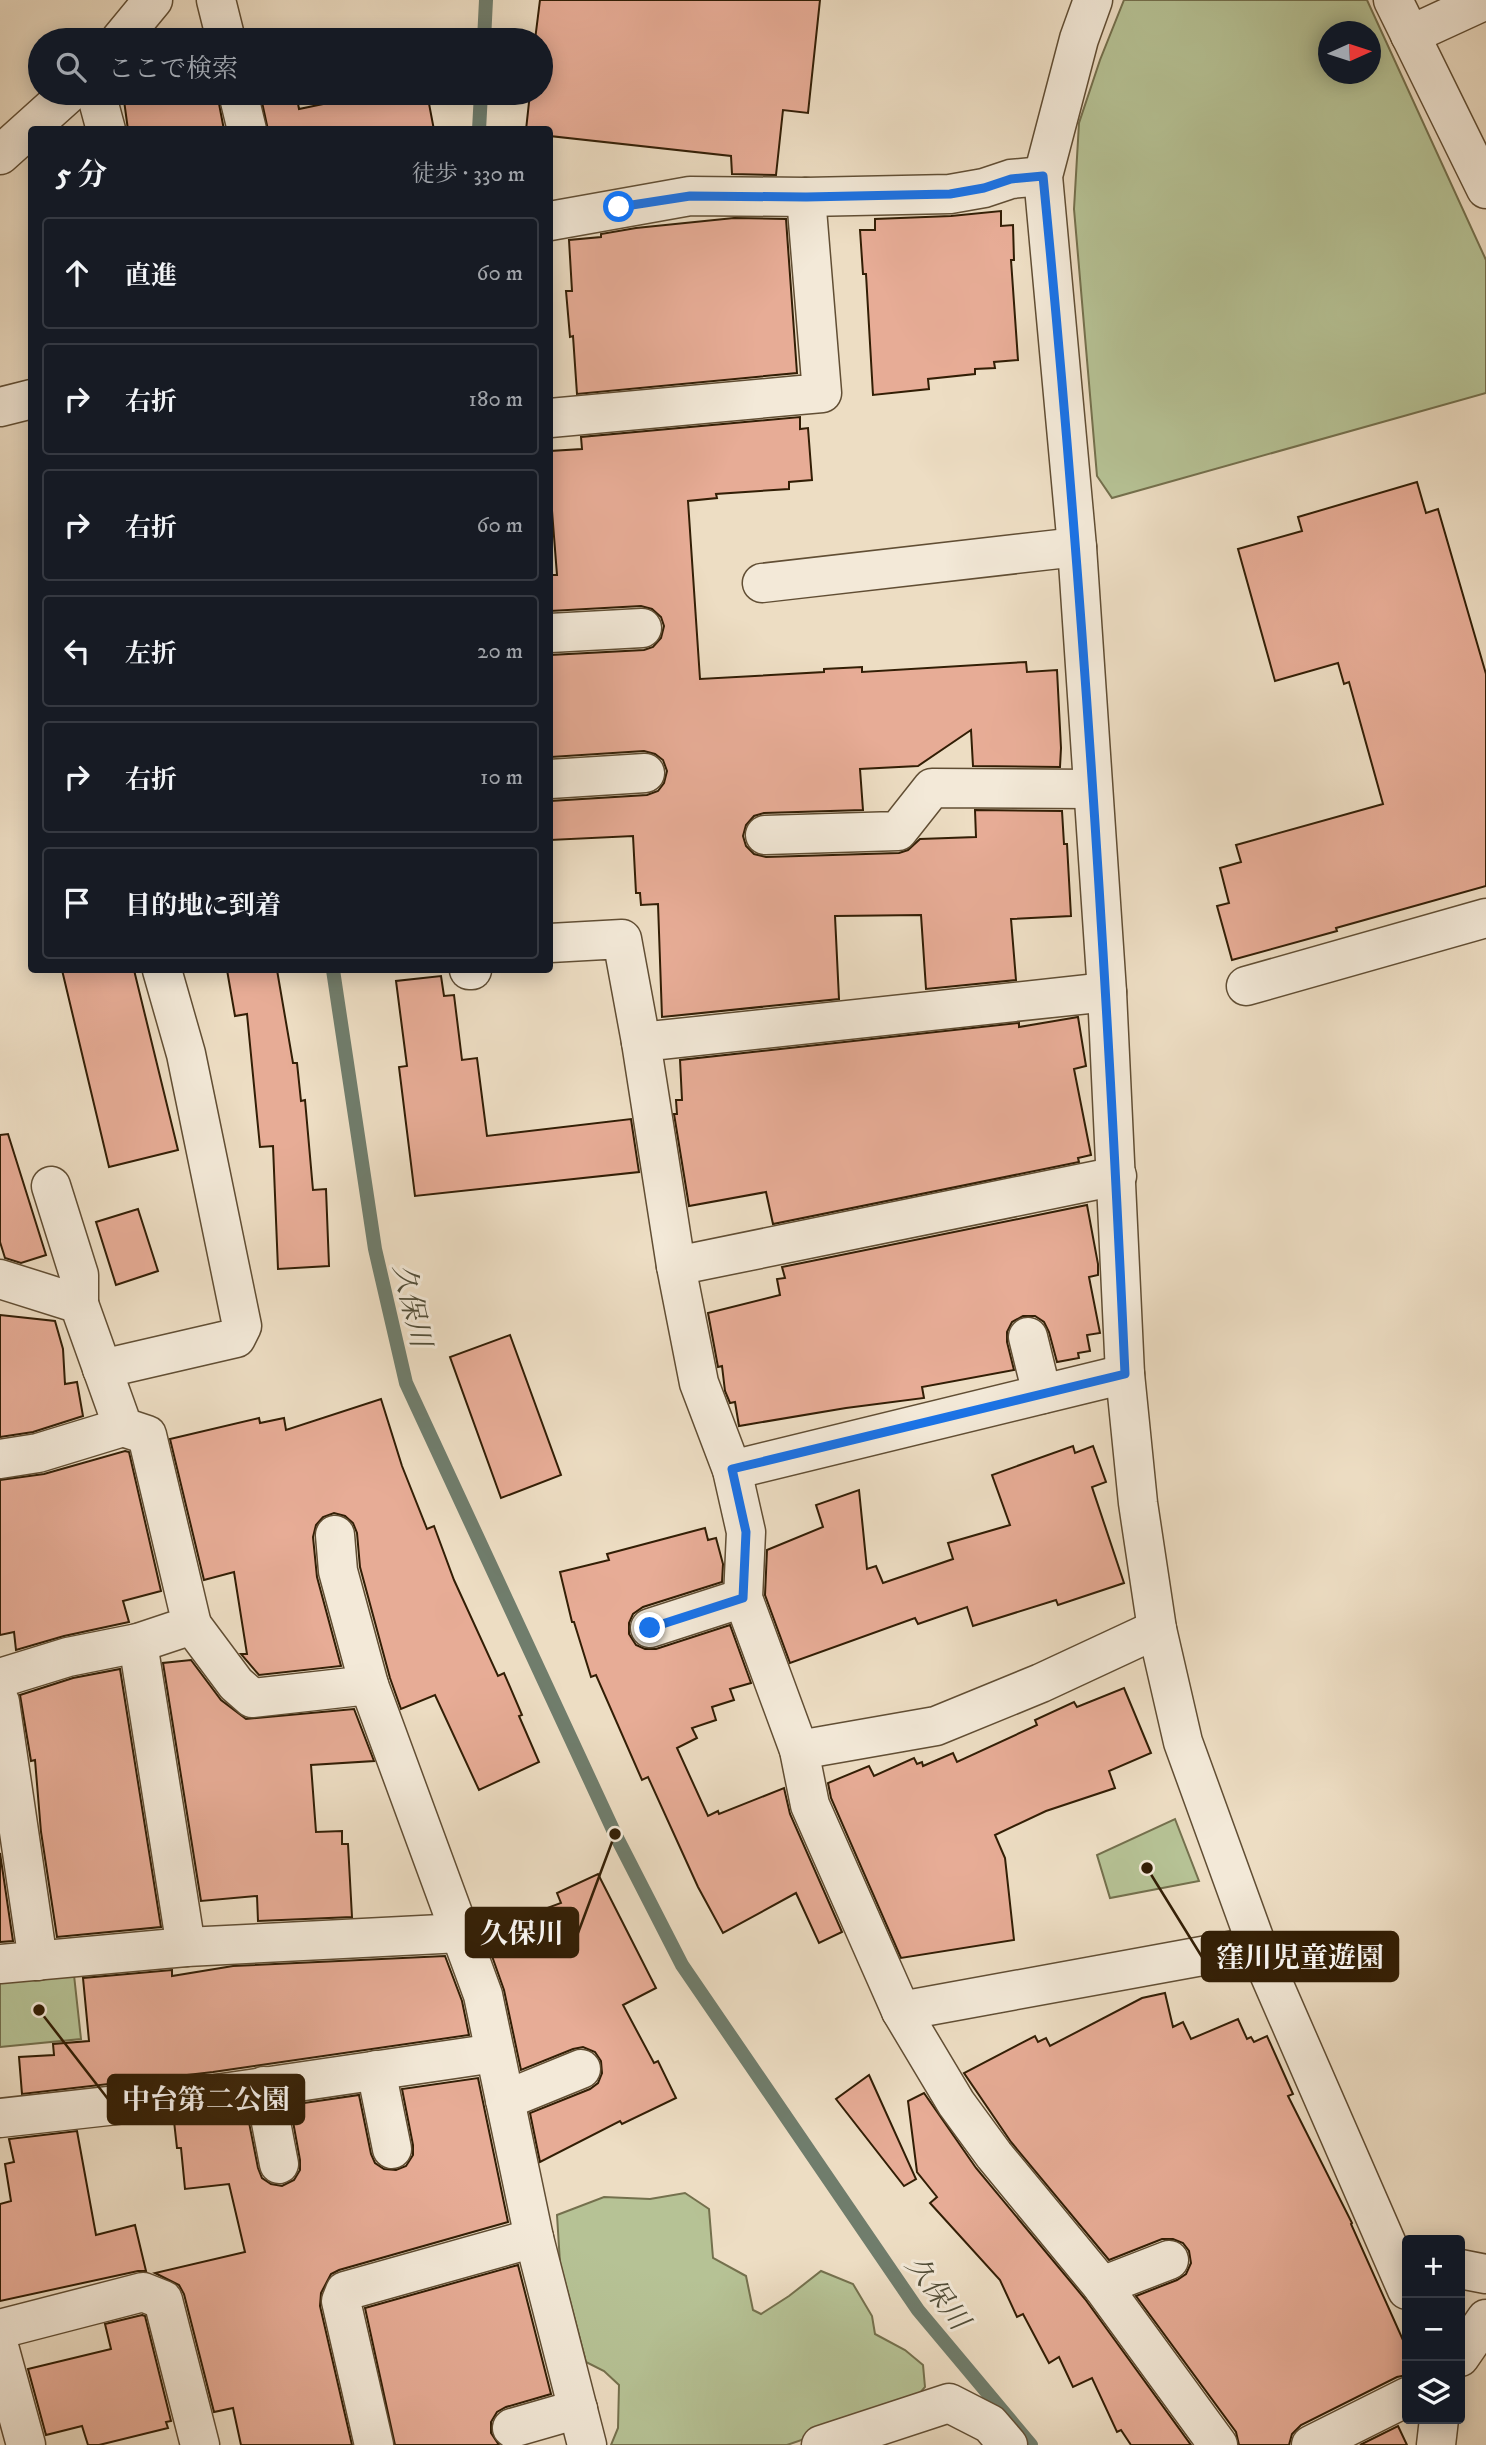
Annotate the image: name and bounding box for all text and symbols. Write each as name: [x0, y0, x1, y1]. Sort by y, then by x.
north arrow: [1318, 21, 1381, 84]
search box: [28, 28, 553, 105]
icon: search: [52, 48, 90, 86]
text: ここで検索: [108, 53, 238, 86]
text: 5 分: [56, 157, 107, 194]
text: 徒歩 · 330 m: [412, 160, 525, 189]
route start: [603, 191, 634, 222]
icon: ahead: [58, 254, 96, 292]
text: 60 m: [476, 259, 523, 288]
text: 直進: [125, 260, 177, 293]
icon: right: [58, 380, 96, 418]
text: 180 m: [468, 385, 523, 414]
text: 右折: [125, 386, 177, 419]
icon: right: [58, 506, 96, 544]
text: 60 m: [476, 511, 523, 540]
text: 右折: [125, 512, 177, 545]
icon: left: [58, 632, 96, 670]
text: 20 m: [477, 637, 523, 666]
text: 左折: [125, 638, 177, 671]
icon: right: [58, 758, 96, 796]
text: 10 m: [480, 763, 523, 792]
text: 右折: [125, 764, 177, 797]
icon: arrive: [58, 884, 96, 922]
text: 目的地に到着: [125, 890, 281, 923]
water label: 久保川: [385, 1260, 439, 1353]
route end: [634, 1612, 665, 1643]
callout: 久保川: [466, 1908, 578, 1957]
text: 久保川: [480, 1917, 564, 1952]
callout: 窪川児童遊園: [1202, 1932, 1398, 1981]
text: 窪川児童遊園: [1216, 1941, 1384, 1976]
callout: 中台第二公園: [108, 2075, 304, 2124]
text: 中台第二公園: [122, 2083, 290, 2118]
map controls: [1402, 2235, 1465, 2424]
button: +: [1402, 2235, 1465, 2298]
water label: 久保川: [898, 2249, 978, 2339]
button: −: [1402, 2298, 1465, 2361]
button: layers: [1402, 2361, 1465, 2424]

